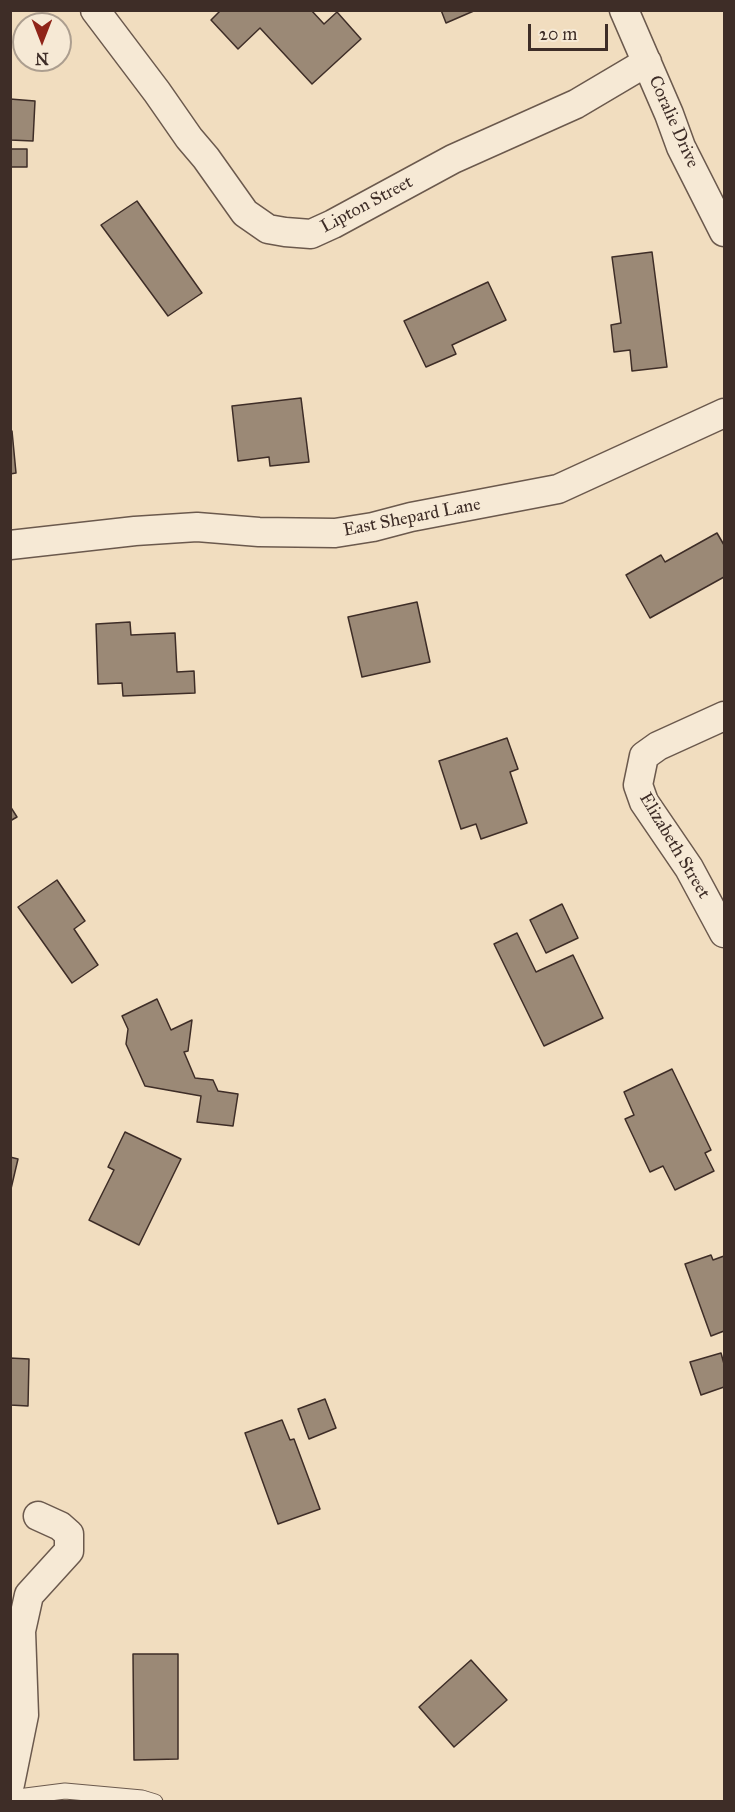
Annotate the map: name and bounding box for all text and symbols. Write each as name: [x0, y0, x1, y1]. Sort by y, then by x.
north arrow: [12, 12, 72, 72]
scale bar: [531, 12, 610, 50]
text: 20 m: [539, 23, 577, 45]
text: N: [35, 49, 49, 68]
street label: Coralie Drive: [643, 73, 703, 171]
street label: Lipton Street: [317, 172, 417, 238]
street label: East Shepard Lane: [342, 494, 482, 542]
street label: Elizabeth Street: [634, 789, 714, 903]

